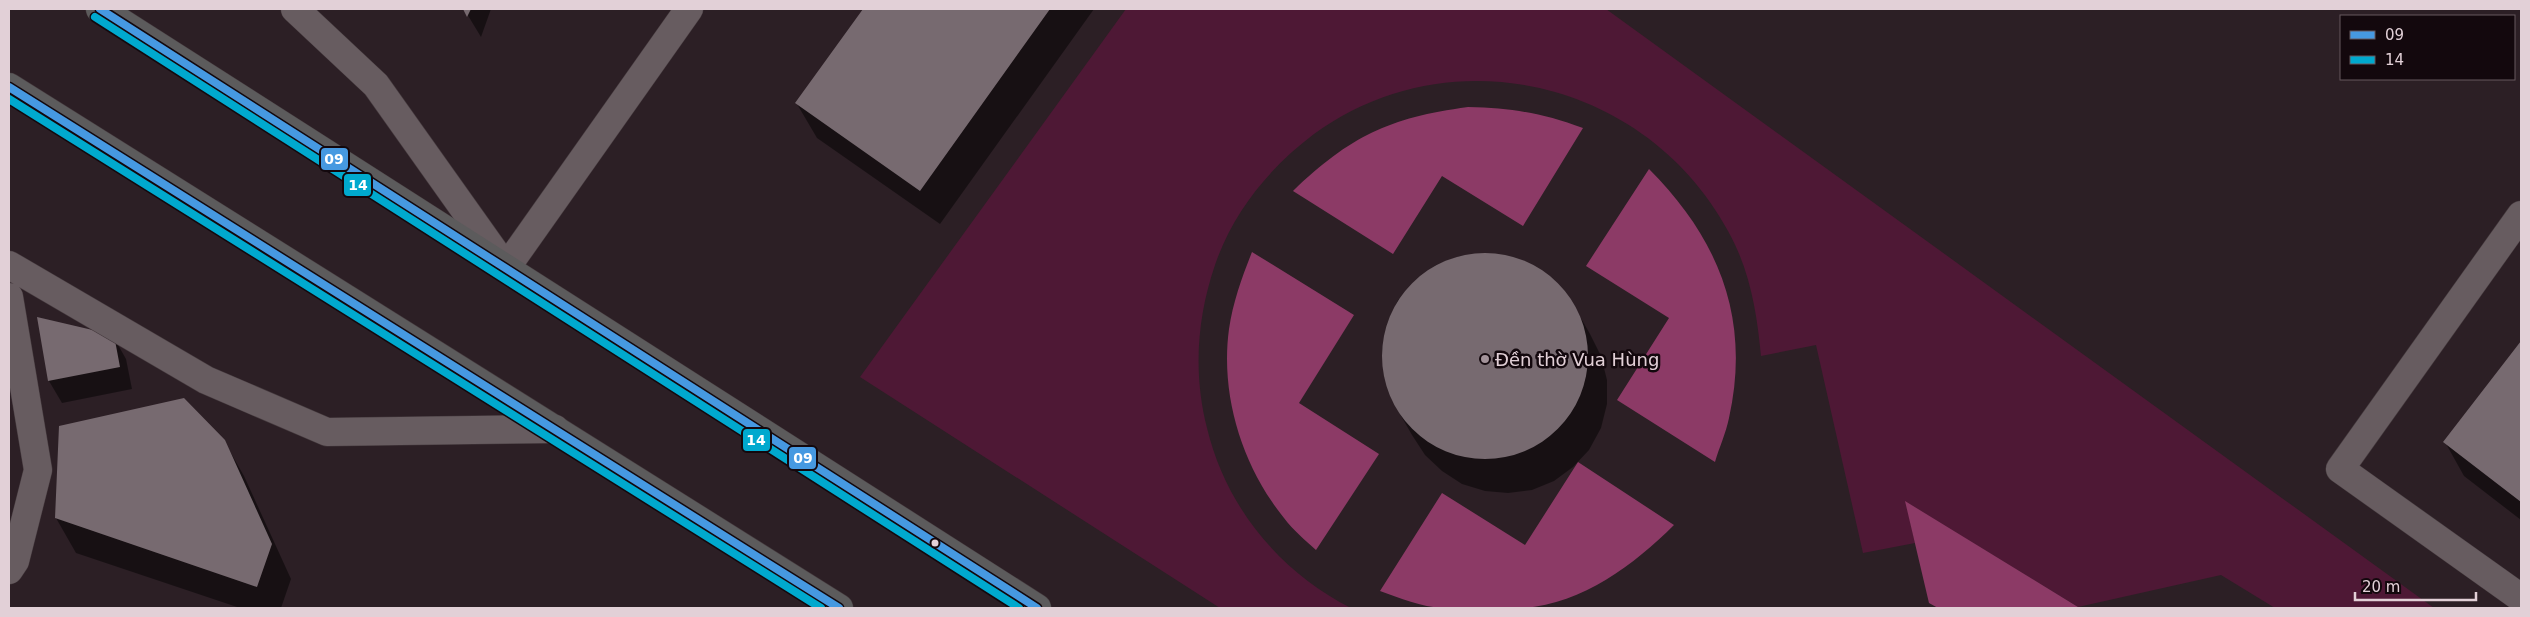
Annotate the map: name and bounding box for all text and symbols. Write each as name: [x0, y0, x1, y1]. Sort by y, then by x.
legend: [2340, 15, 2515, 80]
text: 09: [2385, 26, 2404, 44]
text: 14: [2385, 51, 2404, 69]
line badge: 09: [320, 147, 349, 171]
text: 09: [324, 151, 344, 167]
line badge: 14: [343, 173, 372, 197]
text: 14: [348, 177, 368, 193]
place label: Đền thờ Vua Hùng: [1495, 349, 1659, 370]
marker: Đền thờ Vua Hùng: [1479, 353, 1491, 365]
line badge: 14: [742, 428, 771, 452]
text: 14: [746, 432, 766, 448]
line badge: 09: [788, 446, 817, 470]
text: 09: [793, 450, 813, 466]
unlabelled marker: [930, 538, 940, 548]
scale bar: [2355, 570, 2476, 602]
text: 20 m: [2362, 578, 2400, 596]

